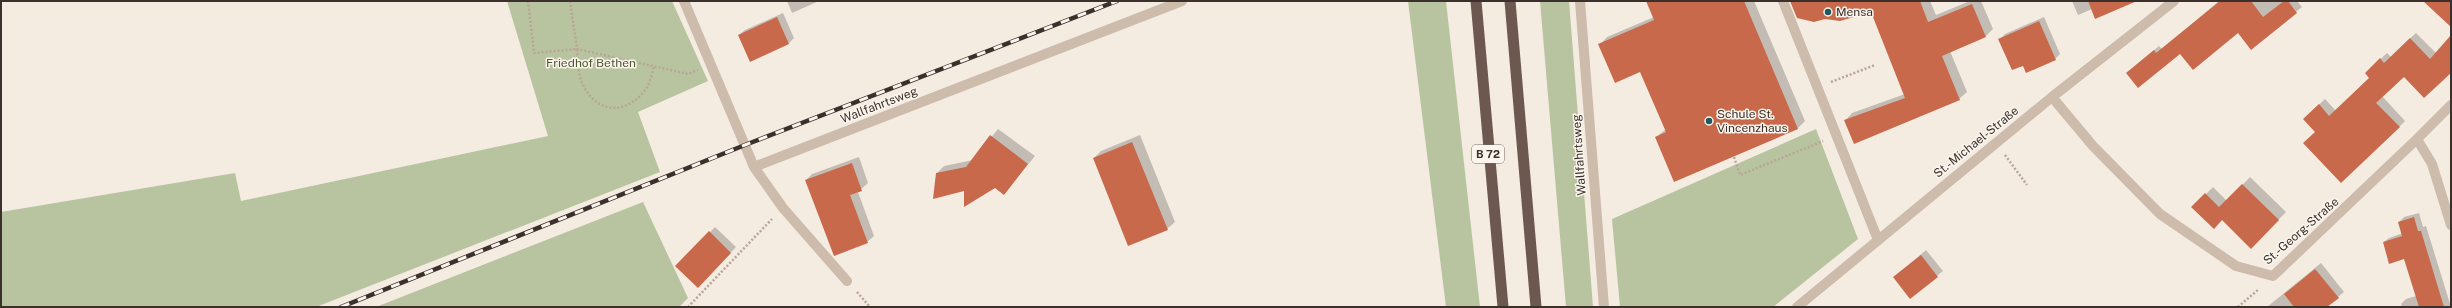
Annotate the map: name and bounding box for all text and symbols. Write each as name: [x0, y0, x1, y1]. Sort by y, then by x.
place label: Mensa: [1836, 5, 1873, 19]
marker: Mensa: [1823, 7, 1833, 17]
park label: Friedhof Bethen: [546, 56, 636, 70]
street label: Wallfahrtsweg: [838, 84, 920, 126]
street label: St.-Michael-Straße: [1931, 103, 2021, 181]
place label: Schule St. Vincenzhaus: [1717, 107, 1788, 135]
street label: Wallfahrtsweg: [1569, 114, 1589, 196]
marker: Schule St. Vincenzhaus: [1704, 116, 1714, 126]
road number: B 72: [1472, 145, 1504, 163]
street label: St.-Georg-Straße: [2260, 194, 2342, 268]

